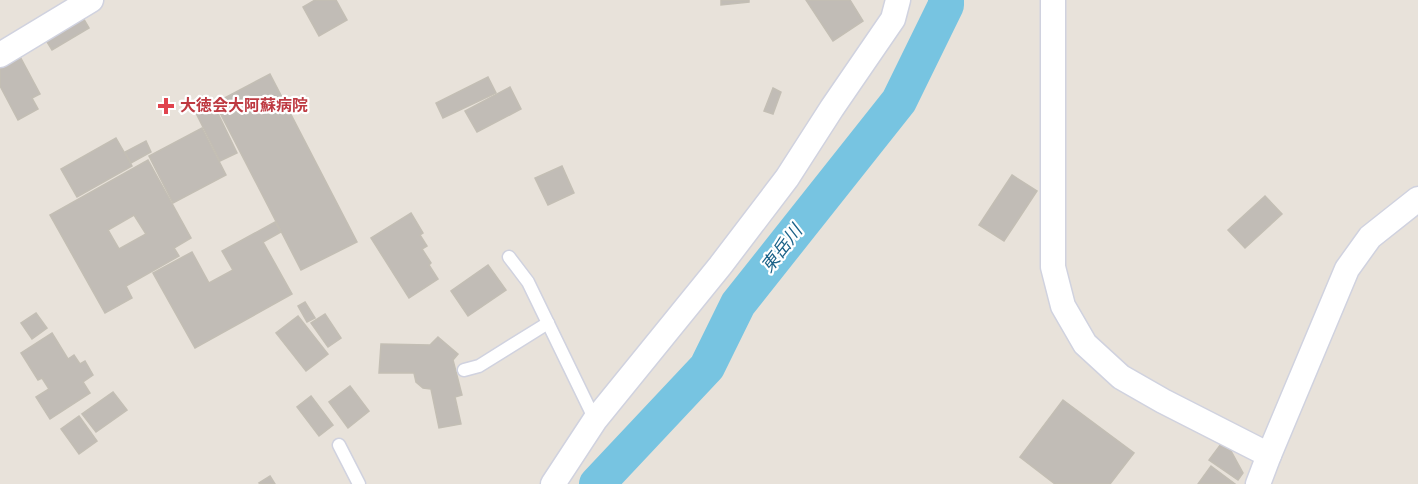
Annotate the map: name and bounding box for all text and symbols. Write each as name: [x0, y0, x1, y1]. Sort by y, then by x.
marker: 大徳会大阿蘇病院: [157, 97, 175, 115]
place label: 大徳会大阿蘇病院: [180, 97, 308, 116]
water label: 東岳川: [757, 220, 808, 277]

